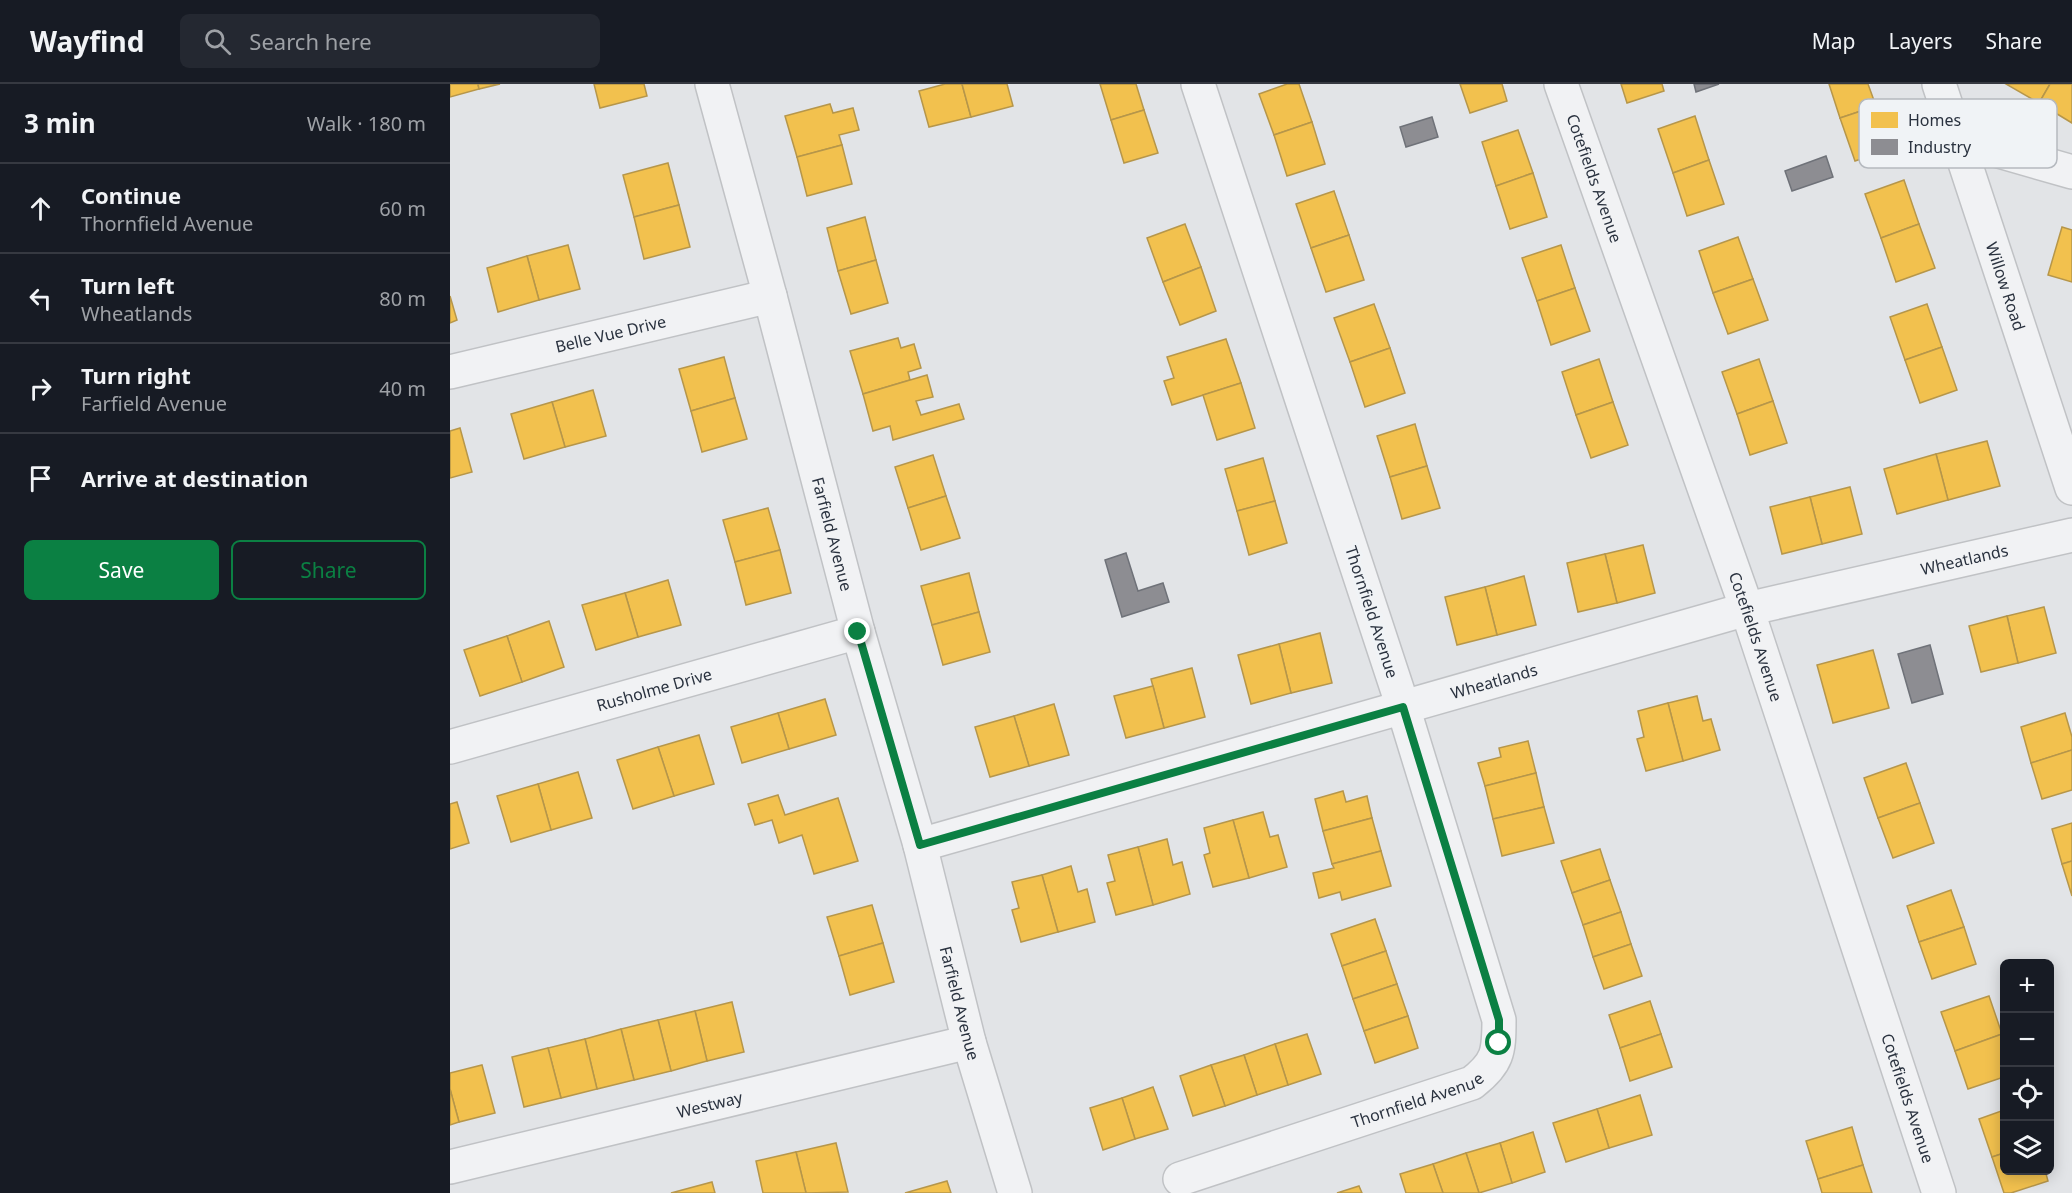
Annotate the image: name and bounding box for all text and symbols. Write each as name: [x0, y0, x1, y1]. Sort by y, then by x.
search box: [180, 14, 600, 68]
text: Wayfind: [30, 22, 144, 60]
icon: search: [201, 25, 234, 58]
text: Search here: [249, 26, 372, 56]
text: Map: [1812, 27, 1856, 55]
text: Layers: [1889, 27, 1953, 55]
text: Share: [1986, 27, 2042, 55]
legend: [1859, 99, 2057, 168]
text: 3 min: [24, 105, 96, 141]
text: Homes: [1908, 109, 1961, 131]
text: Walk · 180 m: [307, 110, 426, 137]
street label: Cotefields Avenue: [1561, 111, 1627, 246]
text: Industry: [1908, 136, 1972, 158]
text: Continue: [81, 180, 181, 210]
icon: ahead: [24, 192, 57, 225]
text: 60 m: [379, 195, 426, 222]
text: Thornfield Avenue: [81, 210, 253, 237]
street label: Willow Road: [1981, 239, 2030, 333]
text: Turn left: [81, 270, 175, 300]
icon: left: [24, 282, 57, 315]
text: 80 m: [379, 285, 426, 312]
text: Wheatlands: [81, 300, 192, 327]
street label: Belle Vue Drive: [553, 310, 668, 358]
text: Turn right: [81, 360, 191, 390]
icon: right: [24, 372, 57, 405]
text: 40 m: [379, 375, 426, 402]
text: Farfield Avenue: [81, 390, 227, 417]
icon: arrive: [24, 462, 57, 495]
text: Arrive at destination: [81, 463, 308, 493]
street label: Farfield Avenue: [807, 475, 858, 594]
street label: Wheatlands: [1919, 539, 2010, 580]
button: Save: [24, 540, 219, 600]
button: Share: [231, 540, 426, 600]
street label: Thornfield Avenue: [1340, 543, 1404, 681]
street label: Cotefields Avenue: [1724, 569, 1788, 704]
route end: [844, 618, 870, 644]
street label: Wheatlands: [1448, 658, 1540, 704]
street label: Rusholme Drive: [594, 663, 714, 716]
street label: Farfield Avenue: [935, 944, 985, 1063]
map controls: [2000, 959, 2054, 1175]
button: +: [2000, 959, 2054, 1013]
button: −: [2000, 1013, 2054, 1067]
route start: [1485, 1029, 1511, 1055]
street label: Cotefields Avenue: [1876, 1031, 1939, 1166]
street label: Thornfield Avenue: [1348, 1067, 1488, 1133]
button: locate: [2000, 1067, 2054, 1121]
street label: Westway: [675, 1086, 745, 1123]
button: layers: [2000, 1121, 2054, 1175]

